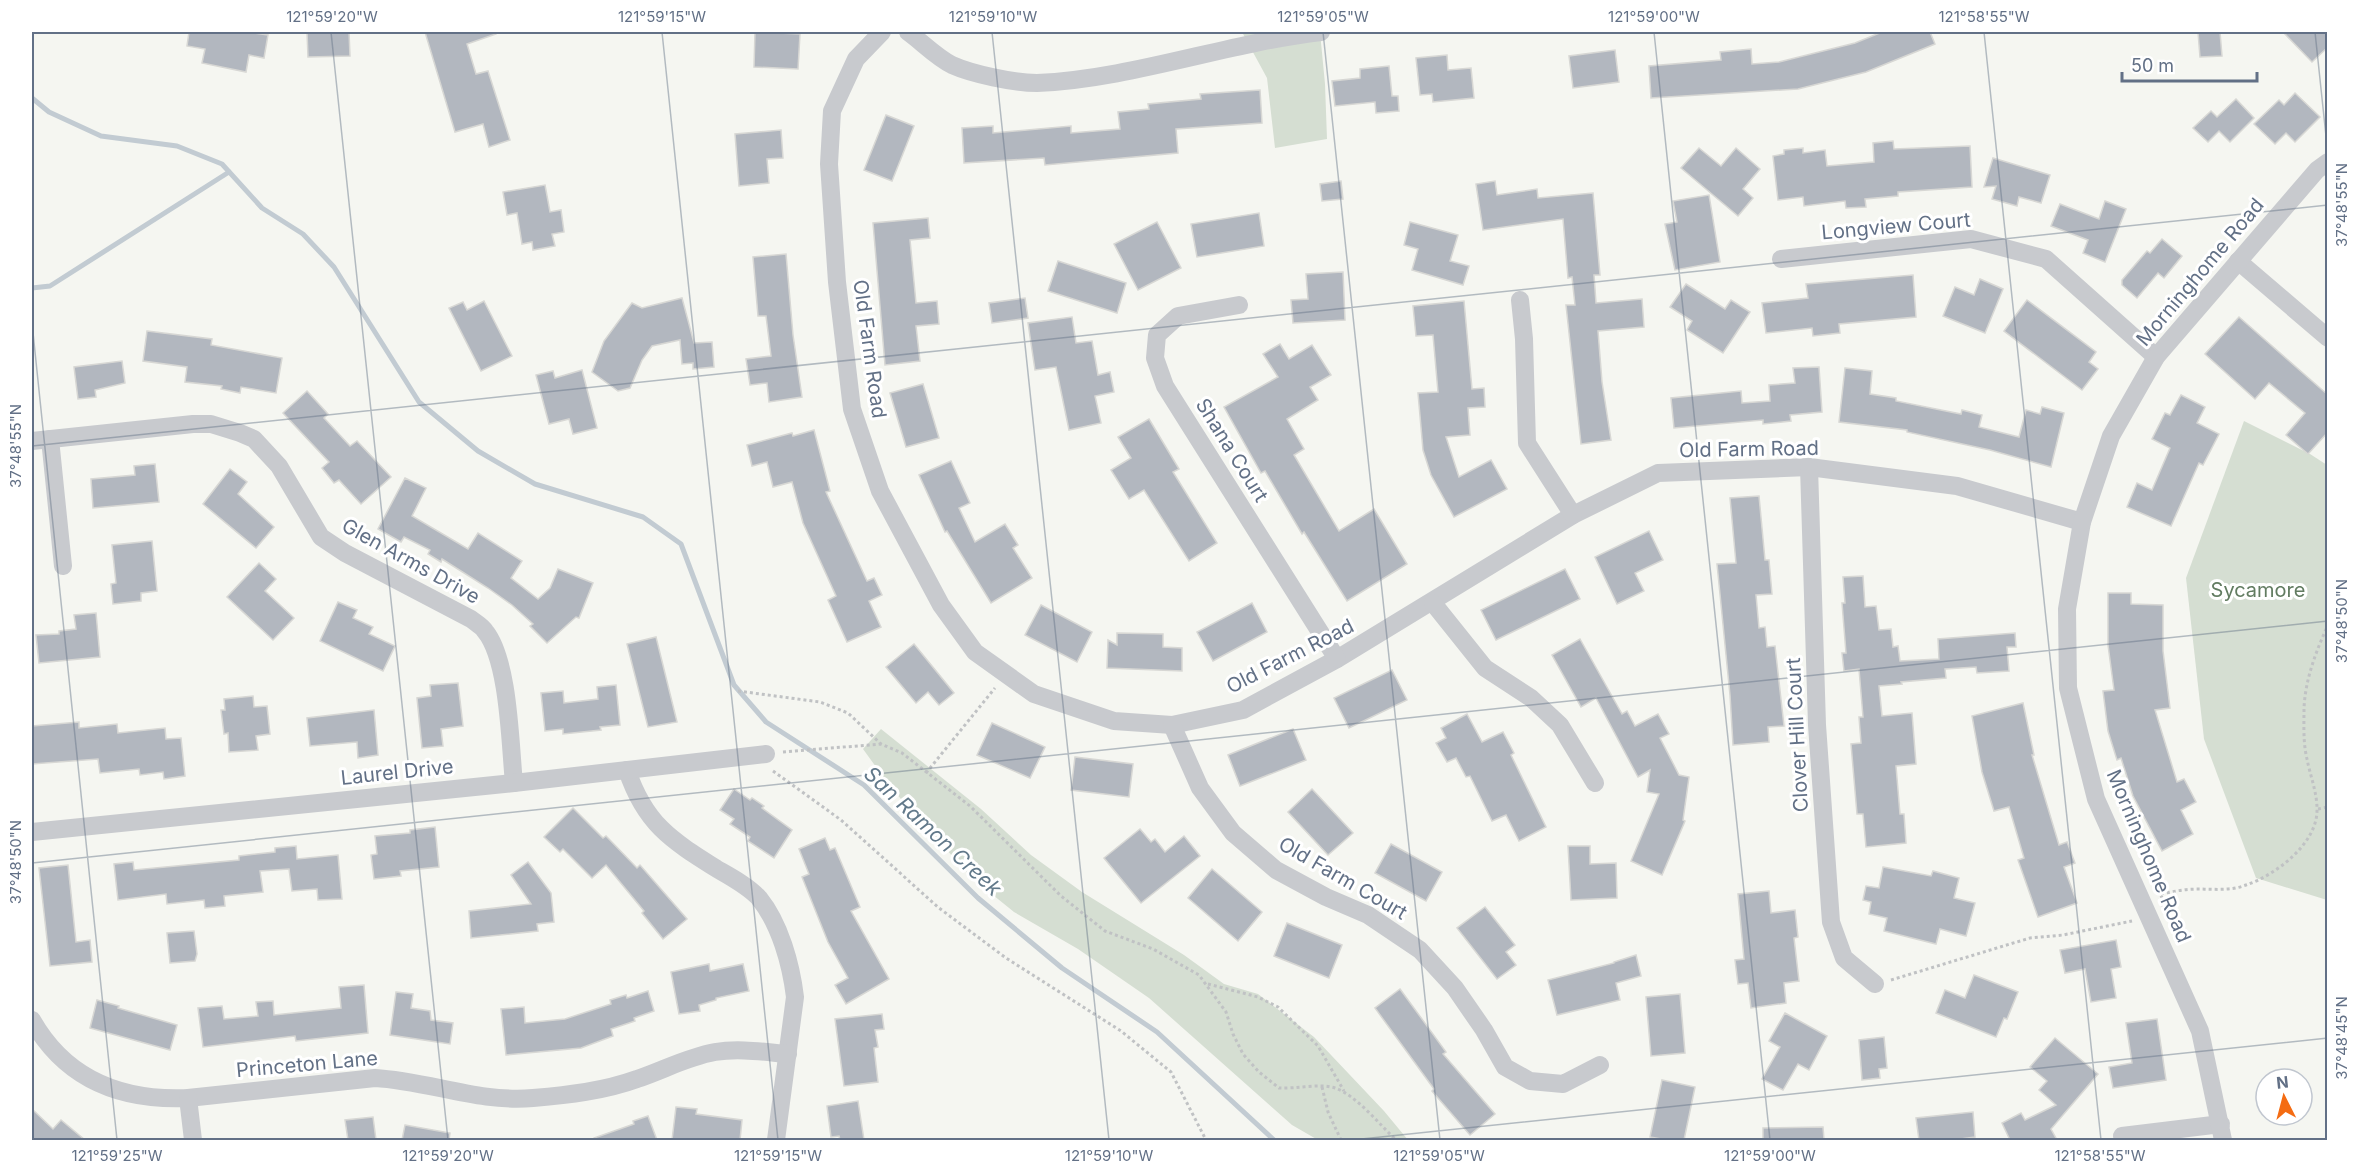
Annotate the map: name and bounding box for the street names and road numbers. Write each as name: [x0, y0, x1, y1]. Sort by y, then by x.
street label: Morninghome Road: [2131, 193, 2269, 351]
street label: Longview Court: [1820, 207, 1972, 244]
street label: Old Farm Road: [848, 278, 892, 420]
street label: Shana Court: [1191, 394, 1274, 507]
street label: Old Farm Road: [1679, 436, 1819, 462]
street label: Glen Arms Drive: [338, 513, 484, 609]
street label: Old Farm Road: [1222, 614, 1358, 698]
street label: Clover Hill Court: [1781, 657, 1813, 813]
street label: Laurel Drive: [339, 754, 455, 790]
street label: Morninghome Road: [2102, 766, 2196, 946]
street label: Old Farm Court: [1274, 832, 1412, 925]
street label: Princeton Lane: [235, 1046, 379, 1082]

